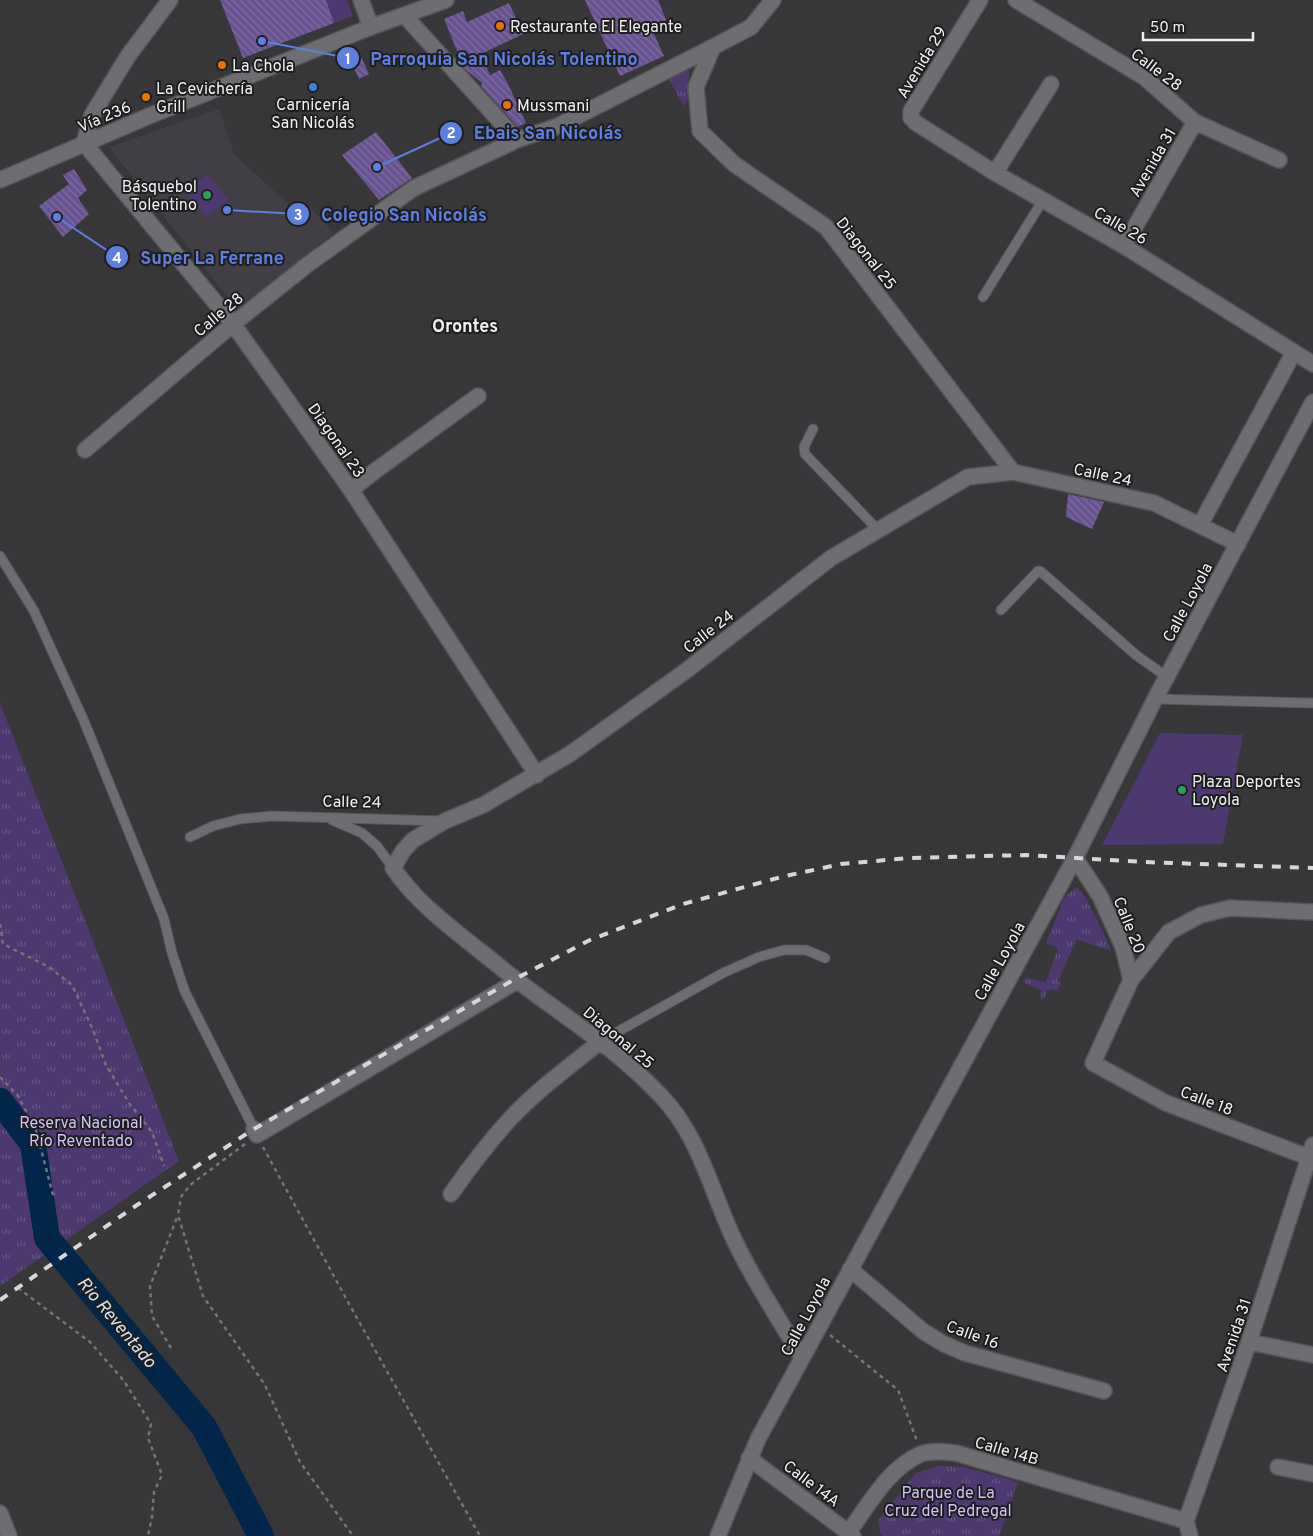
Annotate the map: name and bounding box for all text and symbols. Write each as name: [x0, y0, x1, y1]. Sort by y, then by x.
scale bar: [1143, 10, 1253, 42]
place label: Restaurante El Elegante: [510, 18, 682, 38]
text: 50 m: [1150, 19, 1185, 38]
marker: Restaurante El Elegante: [494, 20, 506, 32]
street label: Avenida 29: [893, 23, 952, 103]
callout: Parroquia San Nicolás Tolentino: [336, 42, 648, 75]
street label: Calle 28: [1126, 45, 1185, 96]
text: Parroquia San Nicolás Tolentino: [370, 49, 638, 72]
text: 1: [345, 51, 351, 70]
place label: La Chola: [232, 57, 294, 77]
marker: La Chola: [216, 59, 228, 71]
place label: La Cevichería Grill: [156, 80, 253, 118]
marker: Carnicería San Nicolás: [307, 81, 319, 93]
marker: La Cevichería Grill: [140, 91, 152, 103]
place label: Carnicería San Nicolás: [271, 96, 355, 134]
place label: Mussmani: [517, 97, 589, 117]
street label: Vía 236: [75, 98, 134, 138]
marker: Mussmani: [501, 99, 513, 111]
callout: Ebais San Nicolás: [438, 116, 632, 149]
text: Ebais San Nicolás: [474, 123, 622, 146]
text: 2: [446, 125, 456, 144]
street label: Avenida 31: [1126, 125, 1182, 201]
place label: Básquebol Tolentino: [122, 178, 197, 216]
marker: Básquebol Tolentino: [201, 189, 213, 201]
callout: Colegio San Nicolás: [286, 198, 497, 231]
street label: Calle 26: [1090, 203, 1150, 250]
text: Colegio San Nicolás: [321, 205, 487, 228]
text: 3: [294, 207, 303, 226]
street label: Diagonal 25: [831, 214, 900, 295]
callout: Super La Ferrane: [105, 241, 293, 274]
text: Super La Ferrane: [140, 248, 284, 271]
text: 4: [112, 250, 122, 269]
street label: Calle 28: [190, 289, 248, 342]
district label: Orontes: [432, 316, 498, 339]
street label: Diagonal 23: [302, 400, 368, 482]
street label: Calle 24: [1072, 460, 1134, 492]
street label: Calle Loyola: [1159, 560, 1218, 646]
street label: Calle 24: [680, 606, 739, 659]
place label: Plaza Deportes Loyola: [1192, 773, 1301, 811]
marker: Plaza Deportes Loyola: [1176, 784, 1188, 796]
street label: Calle 24: [322, 792, 382, 814]
street label: Calle 20: [1108, 894, 1149, 957]
street label: Calle Loyola: [971, 919, 1031, 1005]
street label: Diagonal 25: [578, 1003, 657, 1074]
street label: Calle 18: [1177, 1083, 1236, 1121]
park label: Reserva Nacional Río Reventado: [19, 1114, 143, 1152]
water label: Rio Reventado: [71, 1273, 161, 1374]
street label: Calle Loyola: [777, 1274, 836, 1360]
street label: Avenida 31: [1213, 1296, 1257, 1375]
street label: Calle 16: [943, 1317, 1002, 1355]
street label: Calle 14B: [972, 1433, 1041, 1471]
street label: Calle 14A: [779, 1457, 843, 1512]
park label: Parque de La Cruz del Pedregal: [884, 1484, 1012, 1522]

